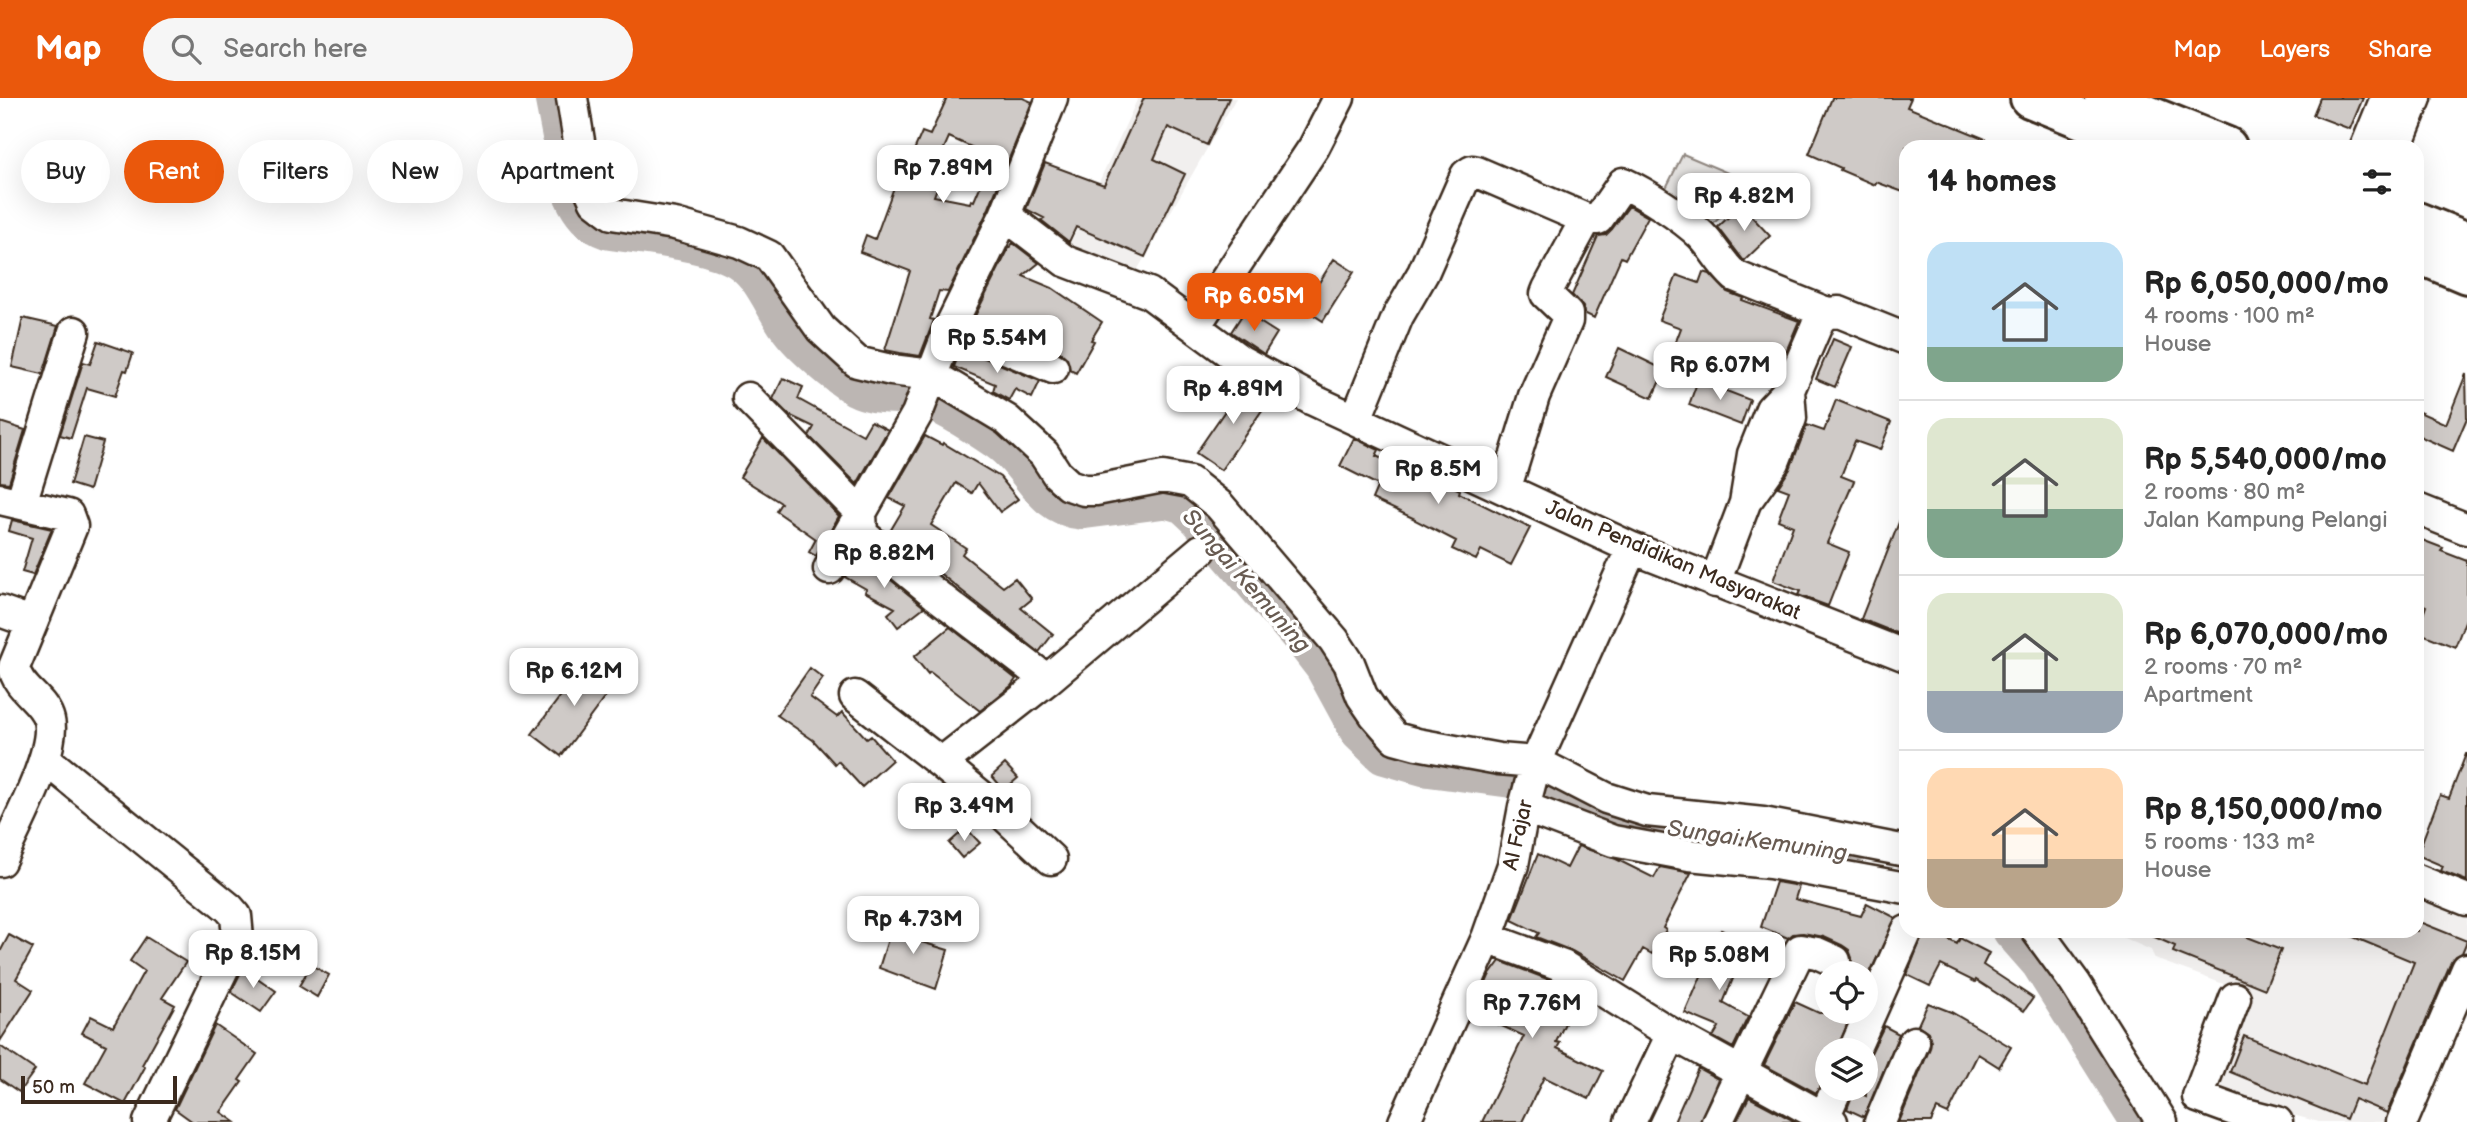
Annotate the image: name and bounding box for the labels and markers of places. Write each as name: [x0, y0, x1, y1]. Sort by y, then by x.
pin: Rp 7.89M: [871, 146, 1015, 205]
pin: Rp 4.82M: [1672, 174, 1816, 233]
pin: Rp 6.05M: [1182, 274, 1326, 333]
pin: Rp 5.54M: [925, 316, 1069, 375]
pin: Rp 6.07M: [1648, 342, 1792, 402]
pin: Rp 4.89M: [1161, 366, 1305, 426]
pin: Rp 8.5M: [1373, 446, 1503, 506]
pin: Rp 8.82M: [812, 531, 956, 590]
pin: Rp 6.12M: [502, 648, 646, 708]
pin: Rp 3.49M: [892, 784, 1036, 843]
pin: Rp 4.73M: [841, 896, 985, 956]
pin: Rp 8.15M: [181, 930, 325, 990]
pin: Rp 5.08M: [1647, 932, 1791, 992]
pin: Rp 7.76M: [1460, 981, 1604, 1040]

